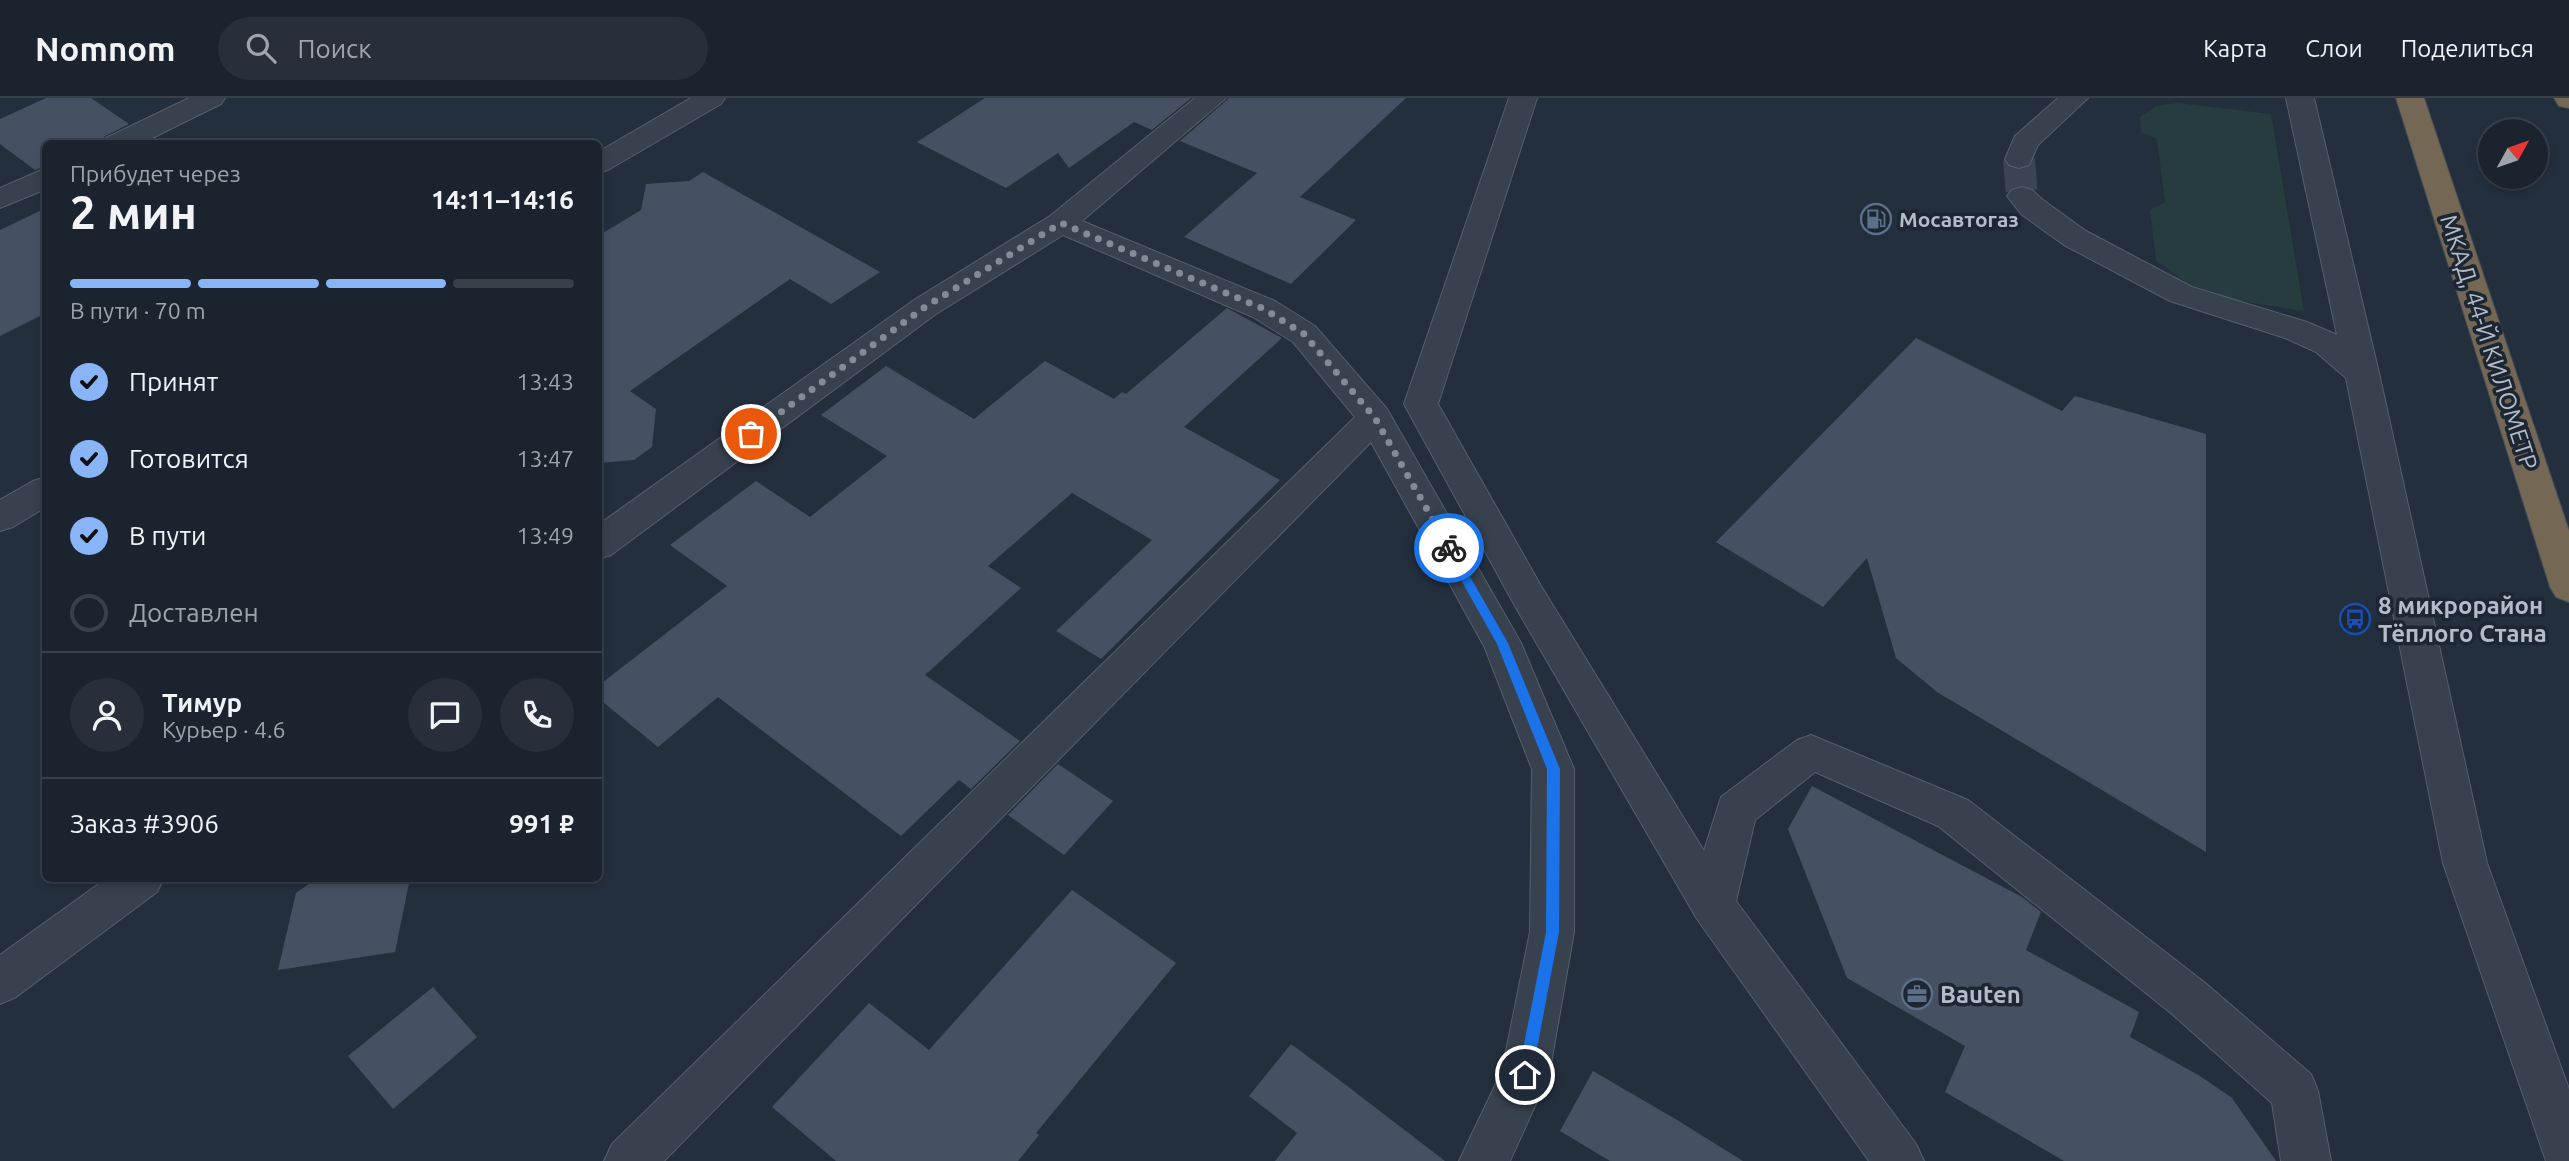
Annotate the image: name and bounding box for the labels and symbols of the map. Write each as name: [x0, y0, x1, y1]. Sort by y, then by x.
north arrow: [2478, 119, 2548, 189]
fuel station icon: Мосавтогаз: [1859, 202, 1893, 236]
place label: Мосавтогаз: [1899, 207, 2019, 231]
street label: МКАД, 44-Й КИЛОМЕТР: [2435, 211, 2544, 473]
pin: [721, 404, 781, 464]
courier: [1414, 513, 1484, 583]
place label: 8 микрорайон Тёплого Стана: [2378, 592, 2547, 647]
bus stop icon: 8 микрорайон Тёплого Стана: [2338, 602, 2372, 636]
office icon: Bauten: [1900, 977, 1934, 1011]
place label: Bauten: [1940, 981, 2021, 1008]
pin: [1495, 1045, 1555, 1105]

